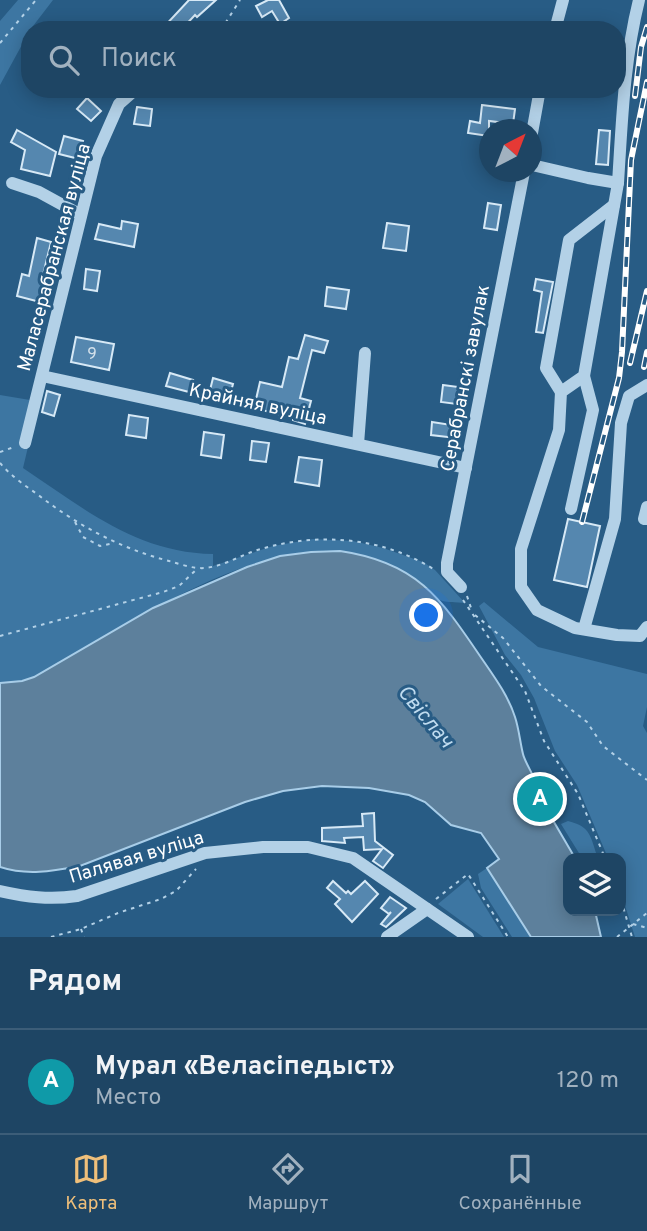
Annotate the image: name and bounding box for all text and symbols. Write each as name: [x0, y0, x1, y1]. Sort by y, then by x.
search box: [21, 21, 626, 98]
icon: search: [45, 41, 83, 79]
text: Поиск: [101, 43, 177, 76]
north arrow: [479, 119, 542, 182]
street label: Маласерабранская вуліца: [13, 141, 97, 374]
street label: Серабранскі завулак: [436, 283, 496, 474]
house number: 9: [87, 345, 97, 365]
street label: Крайняя вуліца: [186, 379, 329, 431]
your location: [409, 598, 443, 632]
water label: Свіслач: [391, 680, 459, 755]
pin: A: [517, 773, 563, 825]
street label: Палявая вуліца: [66, 826, 207, 890]
map controls: [563, 853, 626, 916]
button: layers: [563, 853, 626, 916]
text: Рядом: [28, 964, 122, 1001]
text: Мурал «Веласіпедыст»: [95, 1051, 395, 1084]
text: A: [43, 1067, 59, 1096]
text: 120 m: [557, 1067, 619, 1096]
text: Место: [95, 1084, 161, 1113]
tab: Карта: [65, 1150, 117, 1216]
tab: Маршрут: [247, 1150, 328, 1216]
tab: Сохранённые: [459, 1150, 582, 1216]

